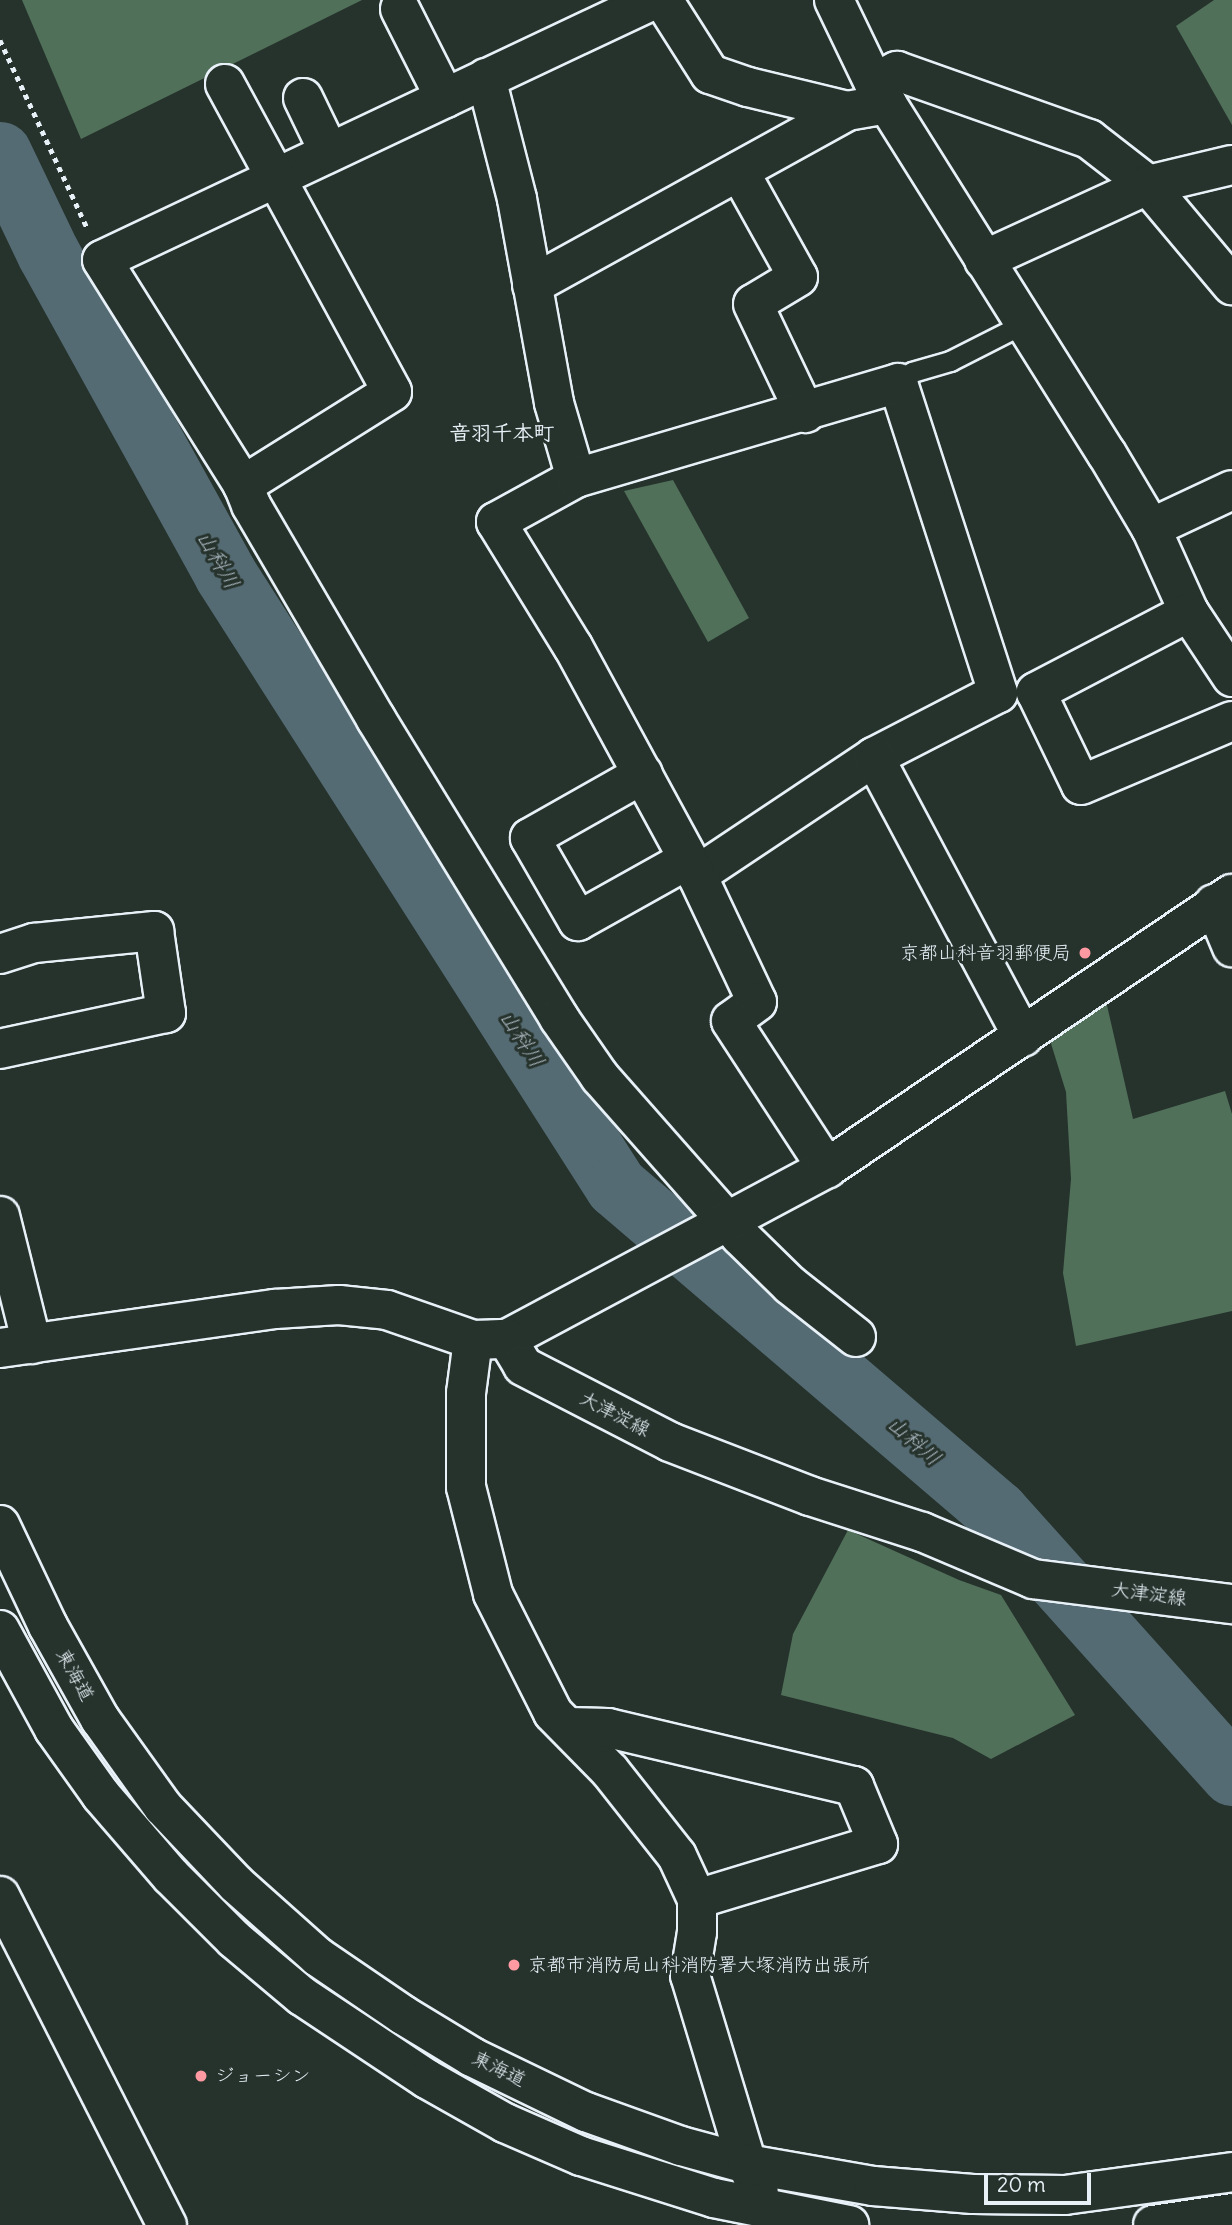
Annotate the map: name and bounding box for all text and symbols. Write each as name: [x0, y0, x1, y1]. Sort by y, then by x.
district label: 音羽千本町: [450, 420, 554, 446]
water label: 山科川: [191, 526, 245, 594]
place label: 京都山科音羽郵便局: [900, 942, 1071, 964]
marker: 京都山科音羽郵便局: [1077, 945, 1093, 961]
water label: 山科川: [494, 1006, 550, 1072]
street label: 大津淀線: [576, 1387, 654, 1441]
water label: 山科川: [882, 1411, 946, 1471]
street label: 大津淀線: [1110, 1578, 1188, 1610]
street label: 東海道: [51, 1645, 99, 1705]
place label: 京都市消防局山科消防署大塚消防出張所: [528, 1954, 870, 1976]
marker: 京都市消防局山科消防署大塚消防出張所: [506, 1957, 522, 1973]
street label: 東海道: [468, 2046, 530, 2092]
place label: ジョーシン: [215, 2065, 310, 2087]
marker: ジョーシン: [193, 2068, 209, 2084]
scale bar: [987, 2158, 1094, 2202]
text: 20 m: [997, 2171, 1046, 2198]

